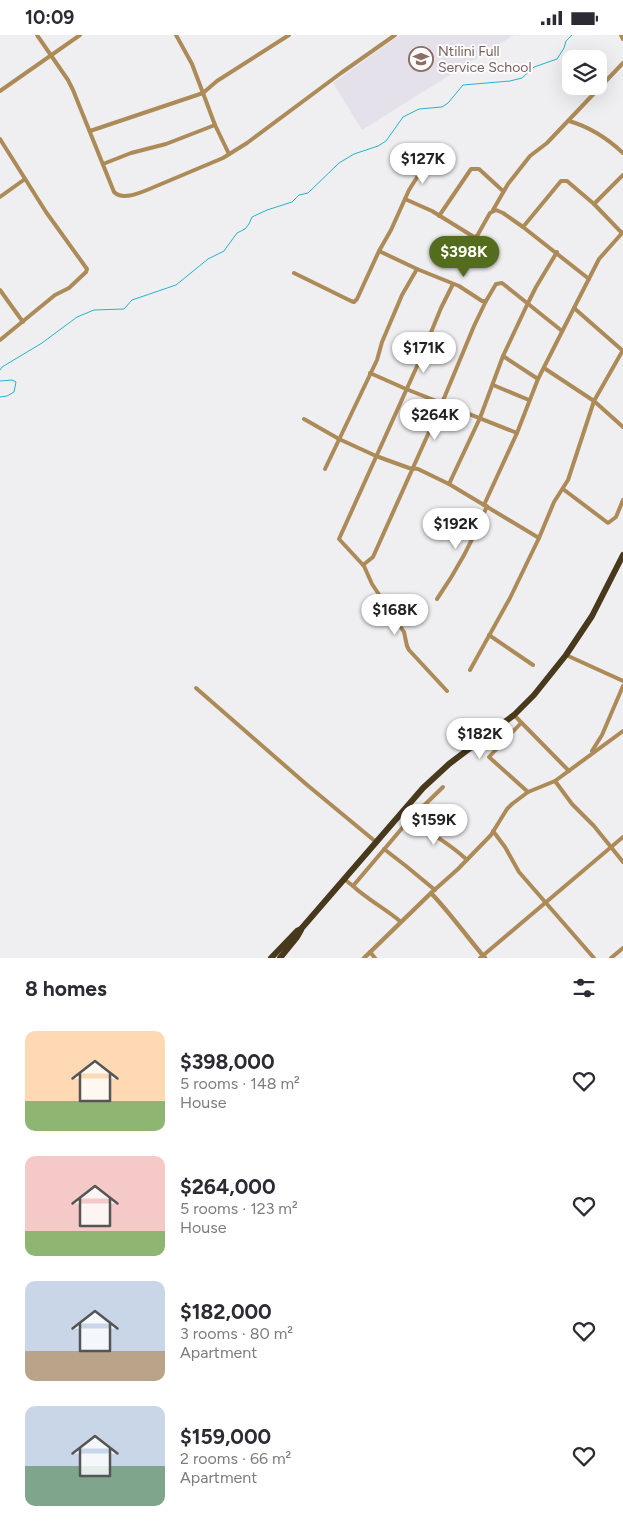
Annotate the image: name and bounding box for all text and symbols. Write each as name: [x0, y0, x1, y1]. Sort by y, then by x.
text: 10:09: [25, 6, 74, 29]
place label: Ntilini Full Service School: [438, 43, 531, 76]
school or university icon: Ntilini Full Service School: [408, 46, 434, 72]
map controls: [562, 50, 607, 95]
button: layers: [562, 50, 607, 95]
pin: $127K: [388, 143, 458, 185]
text: $127K: [401, 149, 445, 168]
pin: $398K: [429, 235, 499, 278]
text: $398K: [440, 242, 488, 261]
pin: $171K: [389, 331, 459, 374]
text: $171K: [403, 338, 445, 357]
pin: $264K: [400, 399, 470, 441]
text: $264K: [411, 405, 459, 424]
pin: $192K: [421, 507, 491, 550]
text: $192K: [434, 514, 478, 533]
pin: $168K: [360, 593, 430, 636]
text: $168K: [372, 600, 418, 619]
pin: $182K: [445, 717, 515, 760]
text: $182K: [457, 724, 503, 743]
pin: $159K: [399, 803, 469, 846]
text: $159K: [412, 810, 456, 829]
icon: filters: [570, 974, 598, 1002]
text: 8 homes: [25, 976, 107, 1001]
text: $398,000: [180, 1049, 275, 1074]
icon: home: [65, 1051, 125, 1111]
icon: heart: [570, 1067, 598, 1095]
text: 5 rooms · 148 m²: [180, 1074, 300, 1093]
text: House: [180, 1093, 226, 1112]
text: $264,000: [180, 1174, 276, 1199]
icon: home: [65, 1176, 125, 1236]
icon: heart: [570, 1192, 598, 1220]
text: 5 rooms · 123 m²: [180, 1199, 298, 1218]
text: House: [180, 1218, 226, 1237]
text: $182,000: [180, 1299, 272, 1324]
icon: home: [65, 1301, 125, 1361]
icon: heart: [570, 1317, 598, 1345]
text: 3 rooms · 80 m²: [180, 1324, 293, 1343]
text: Apartment: [180, 1343, 257, 1362]
text: $159,000: [180, 1424, 271, 1449]
icon: home: [65, 1426, 125, 1486]
icon: heart: [570, 1442, 598, 1470]
text: 2 rooms · 66 m²: [180, 1449, 291, 1468]
text: Apartment: [180, 1468, 257, 1487]

